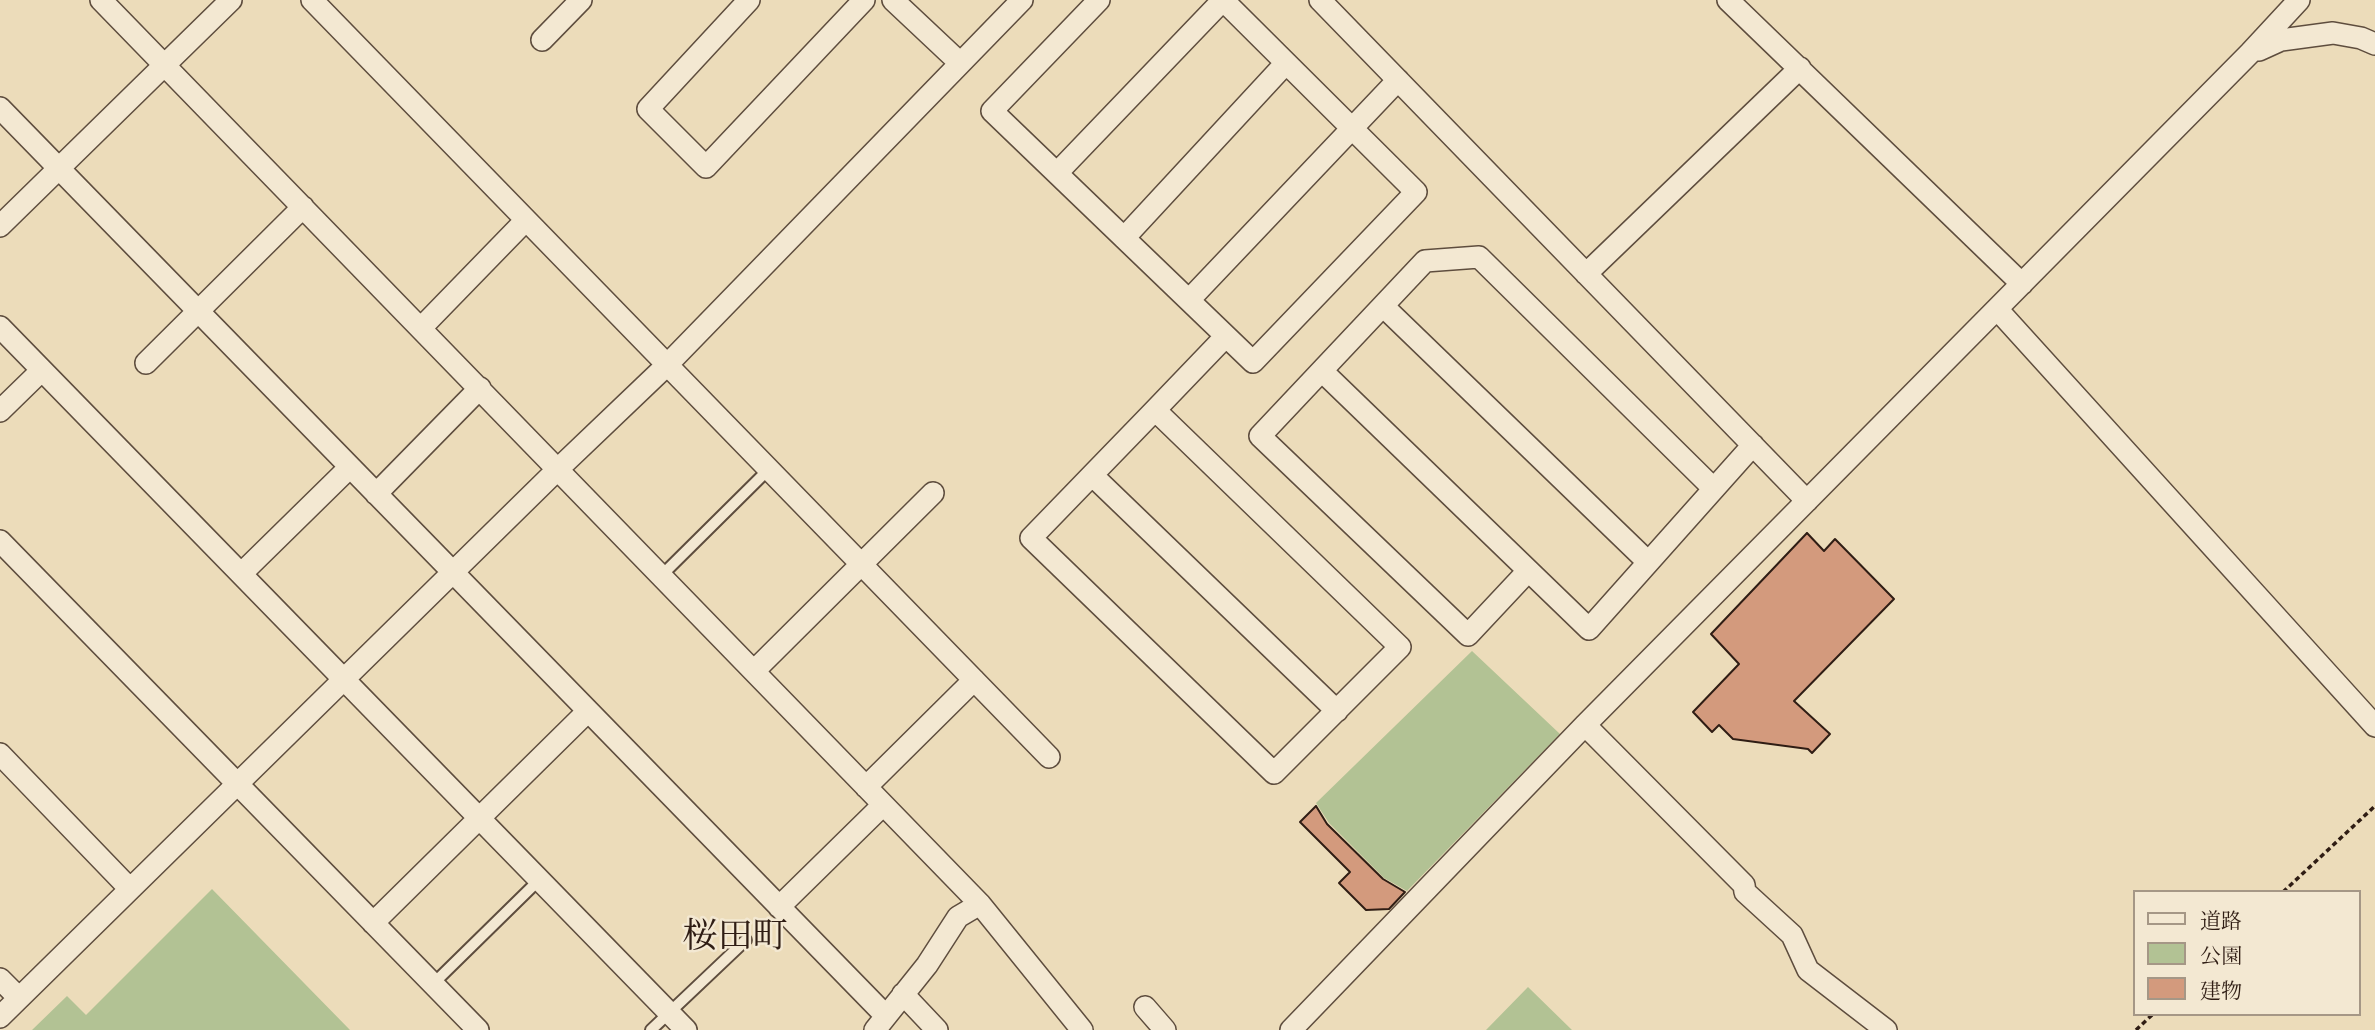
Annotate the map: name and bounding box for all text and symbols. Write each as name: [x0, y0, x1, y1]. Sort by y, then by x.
legend: [2134, 890, 2361, 1016]
text: 道路: [2200, 907, 2242, 934]
district label: 桜田町: [683, 916, 787, 958]
text: 公園: [2200, 942, 2242, 969]
text: 建物: [2200, 977, 2242, 1004]

